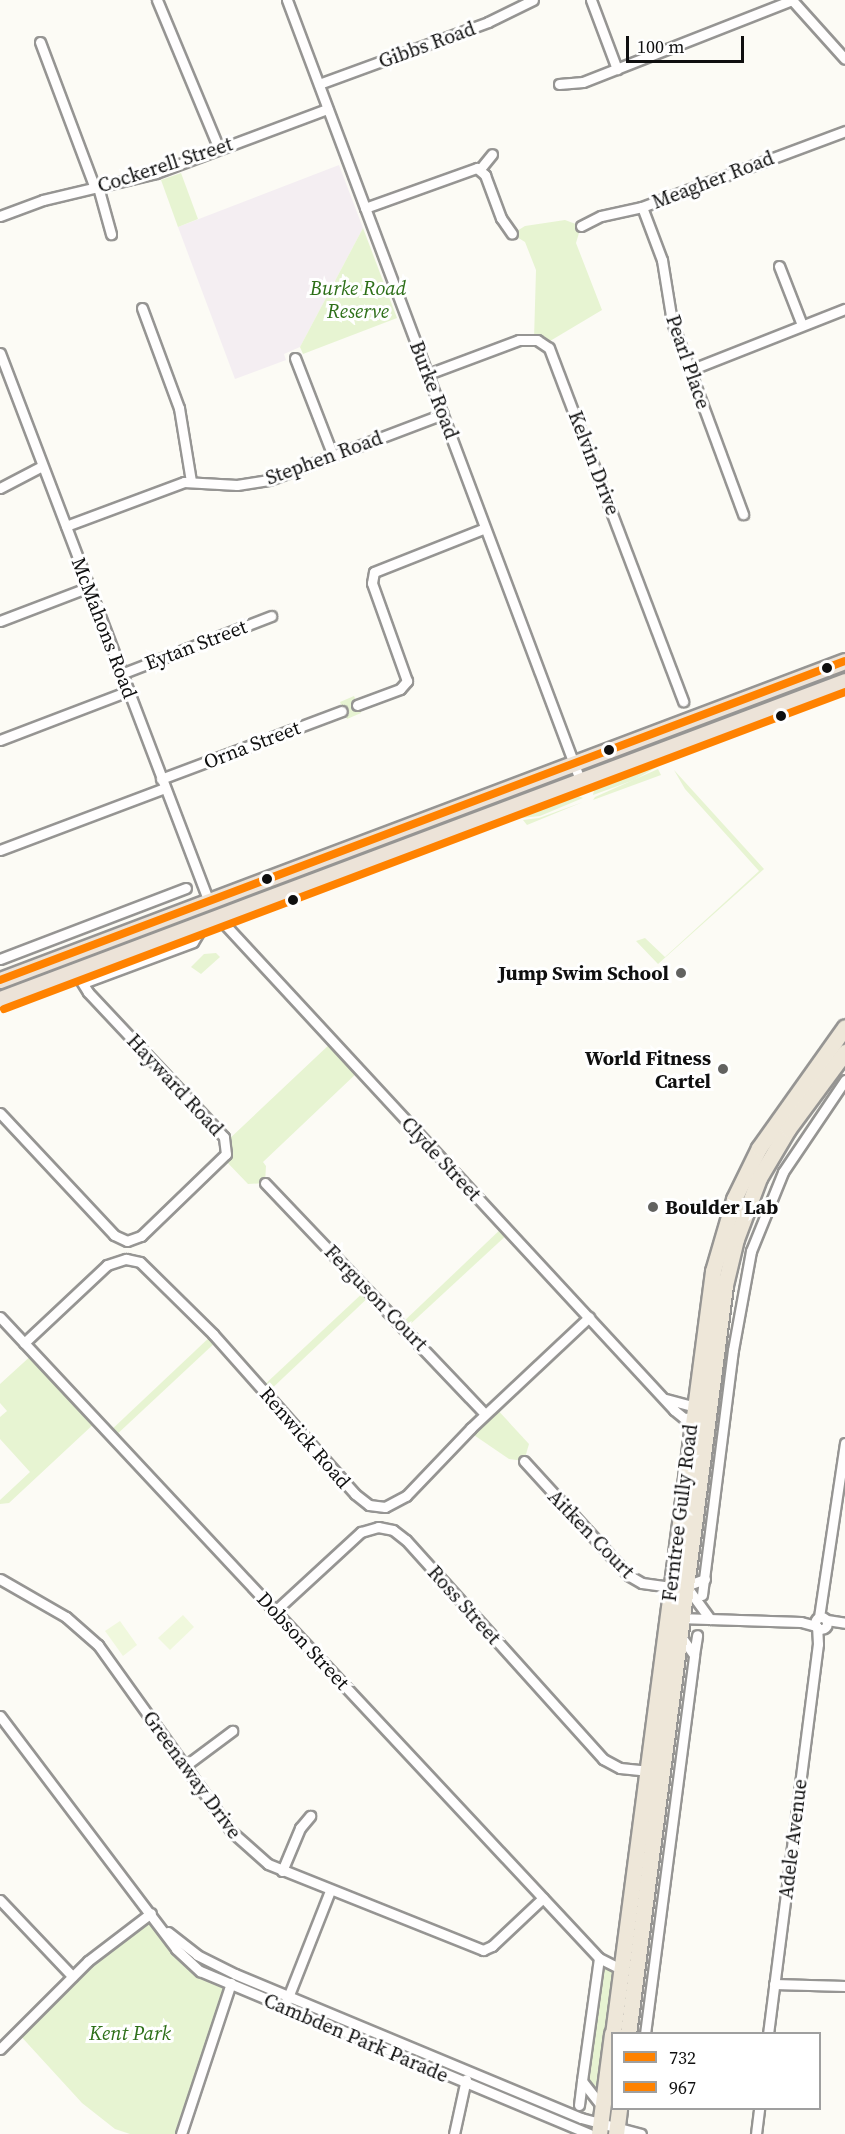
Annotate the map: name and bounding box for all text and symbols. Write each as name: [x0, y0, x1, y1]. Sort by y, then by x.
street label: Gibbs Road: [375, 16, 479, 74]
scale bar: [629, 24, 748, 62]
text: 100 m: [637, 34, 684, 59]
street label: Cockerell Street: [95, 132, 235, 198]
street label: Meagher Road: [649, 146, 777, 214]
park label: Burke Road Reserve: [310, 277, 406, 324]
street label: Pearl Place: [661, 312, 715, 412]
street label: Burke Road: [404, 338, 464, 442]
street label: Kelvin Drive: [563, 407, 625, 519]
street label: Stephen Road: [262, 426, 386, 490]
street label: McMahons Road: [66, 554, 142, 702]
street label: Eytan Street: [142, 615, 250, 675]
unlabelled marker: [821, 662, 833, 674]
unlabelled marker: [775, 710, 787, 722]
street label: Orna Street: [200, 716, 304, 774]
unlabelled marker: [603, 744, 615, 756]
unlabelled marker: [261, 873, 273, 885]
unlabelled marker: [287, 894, 299, 906]
place label: Jump Swim School: [498, 961, 669, 985]
marker: Jump Swim School: [674, 966, 688, 980]
street label: Hayward Road: [122, 1029, 228, 1141]
place label: World Fitness Cartel: [585, 1046, 711, 1093]
marker: World Fitness Cartel: [716, 1062, 730, 1076]
street label: Clyde Street: [396, 1112, 486, 1206]
place label: Boulder Lab: [665, 1195, 778, 1219]
marker: Boulder Lab: [646, 1200, 660, 1214]
street label: Ferguson Court: [319, 1240, 433, 1356]
street label: Renwick Road: [255, 1382, 355, 1494]
street label: Ferntree Gully Road: [657, 1423, 703, 1603]
street label: Aitken Court: [543, 1485, 639, 1583]
street label: Ross Street: [422, 1561, 506, 1649]
street label: Dobson Street: [252, 1587, 354, 1695]
street label: Greenaway Drive: [138, 1706, 246, 1844]
street label: Adele Avenue: [774, 1778, 812, 1900]
street label: Cambden Park Parade: [260, 1988, 452, 2088]
park label: Kent Park: [89, 2021, 171, 2045]
legend: [611, 2032, 821, 2110]
text: 732: [669, 2045, 696, 2070]
text: 967: [669, 2075, 696, 2100]

